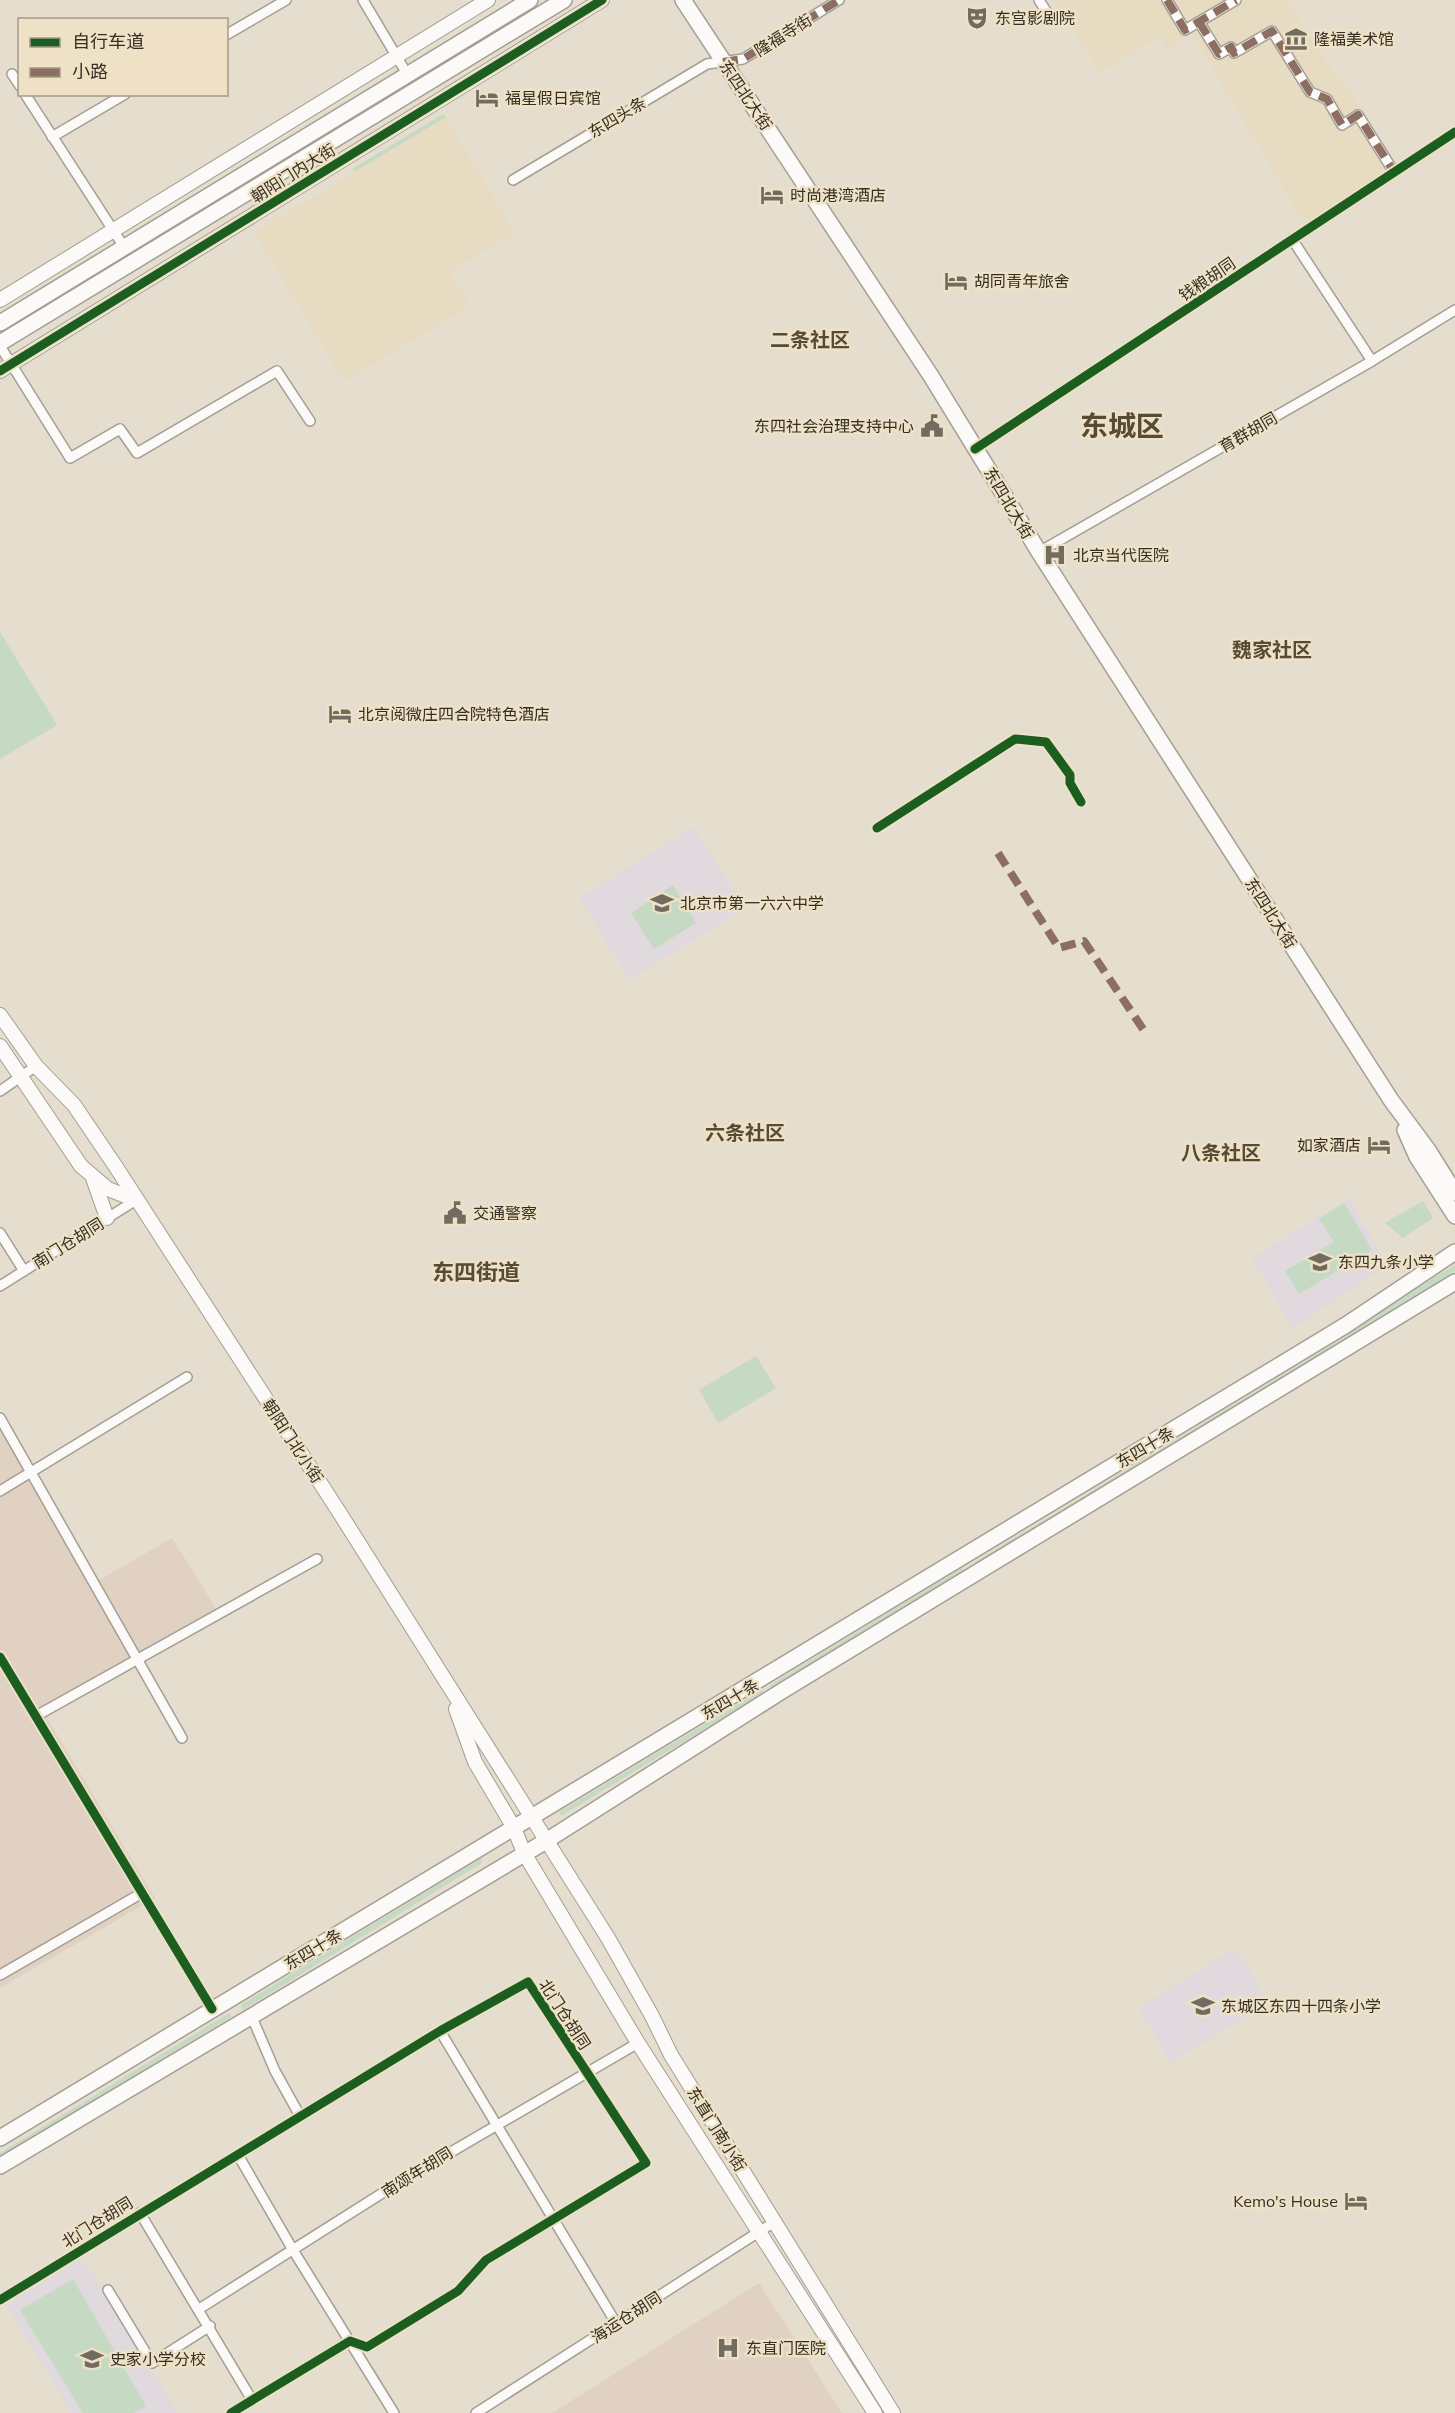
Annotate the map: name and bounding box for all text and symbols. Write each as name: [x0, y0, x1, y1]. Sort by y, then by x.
theatre icon: 东宫影剧院: [964, 5, 990, 31]
place label: 东宫影剧院: [995, 8, 1075, 28]
street label: 隆福寺街: [751, 10, 815, 60]
legend: [18, 18, 228, 96]
museum icon: 隆福美术馆: [1283, 26, 1309, 52]
place label: 隆福美术馆: [1314, 29, 1394, 49]
text: 自行车道: [72, 30, 144, 53]
street label: 东四北大街: [715, 56, 777, 134]
text: 小路: [72, 60, 108, 83]
hotel icon: 福星假日宾馆: [474, 85, 500, 111]
place label: 福星假日宾馆: [505, 88, 601, 108]
street label: 东四头条: [584, 92, 650, 142]
street label: 朝阳门内大街: [247, 139, 339, 207]
hotel icon: 时尚港湾酒店: [759, 182, 785, 208]
place label: 时尚港湾酒店: [790, 185, 886, 205]
street label: 钱粮胡同: [1175, 253, 1239, 305]
hotel icon: 胡同青年旅舍: [943, 268, 969, 294]
place label: 胡同青年旅舍: [974, 271, 1070, 291]
district label: 二条社区: [770, 327, 850, 352]
street label: 育群胡同: [1215, 407, 1281, 457]
district label: 东城区: [1080, 408, 1164, 443]
public building icon: 东四社会治理支持中心: [919, 413, 945, 439]
place label: 东四社会治理支持中心: [754, 416, 914, 436]
street label: 东四北大街: [980, 464, 1038, 542]
hospital icon: 北京当代医院: [1042, 542, 1068, 568]
place label: 北京当代医院: [1073, 545, 1169, 565]
district label: 魏家社区: [1232, 637, 1312, 662]
hotel icon: 北京阅微庄四合院特色酒店: [327, 701, 353, 727]
place label: 北京阅微庄四合院特色酒店: [358, 704, 550, 724]
street label: 东四北大街: [1241, 874, 1301, 952]
school or university icon: 北京市第一六六中学: [649, 890, 675, 916]
place label: 北京市第一六六中学: [680, 893, 824, 913]
district label: 六条社区: [705, 1120, 785, 1145]
hotel icon: 如家酒店: [1366, 1132, 1392, 1158]
place label: 如家酒店: [1297, 1135, 1361, 1155]
district label: 八条社区: [1181, 1140, 1261, 1165]
public building icon: 交通警察: [442, 1200, 468, 1226]
place label: 交通警察: [473, 1203, 537, 1223]
street label: 南门仓胡同: [29, 1213, 107, 1273]
school or university icon: 东四九条小学: [1307, 1249, 1333, 1275]
place label: 东四九条小学: [1338, 1252, 1434, 1272]
district label: 东四街道: [432, 1258, 520, 1286]
street label: 朝阳门北小街: [258, 1395, 328, 1487]
street label: 东四十条: [1112, 1422, 1178, 1472]
street label: 东四十条: [697, 1674, 763, 1724]
street label: 东四十条: [280, 1924, 346, 1974]
street label: 北门仓胡同: [535, 1975, 595, 2053]
school or university icon: 东城区东四十四条小学: [1190, 1993, 1216, 2019]
place label: 东城区东四十四条小学: [1221, 1996, 1381, 2016]
street label: 东直门南小街: [683, 2083, 751, 2175]
street label: 南颂年胡同: [378, 2142, 456, 2202]
hotel icon: Kemo's House: [1343, 2188, 1369, 2214]
place label: Kemo's House: [1233, 2191, 1338, 2211]
street label: 北门仓胡同: [58, 2192, 136, 2252]
street label: 海运仓胡同: [587, 2287, 665, 2347]
hospital icon: 东直门医院: [715, 2335, 741, 2361]
place label: 东直门医院: [746, 2338, 826, 2358]
school or university icon: 史家小学分校: [79, 2346, 105, 2372]
place label: 史家小学分校: [110, 2349, 206, 2369]

